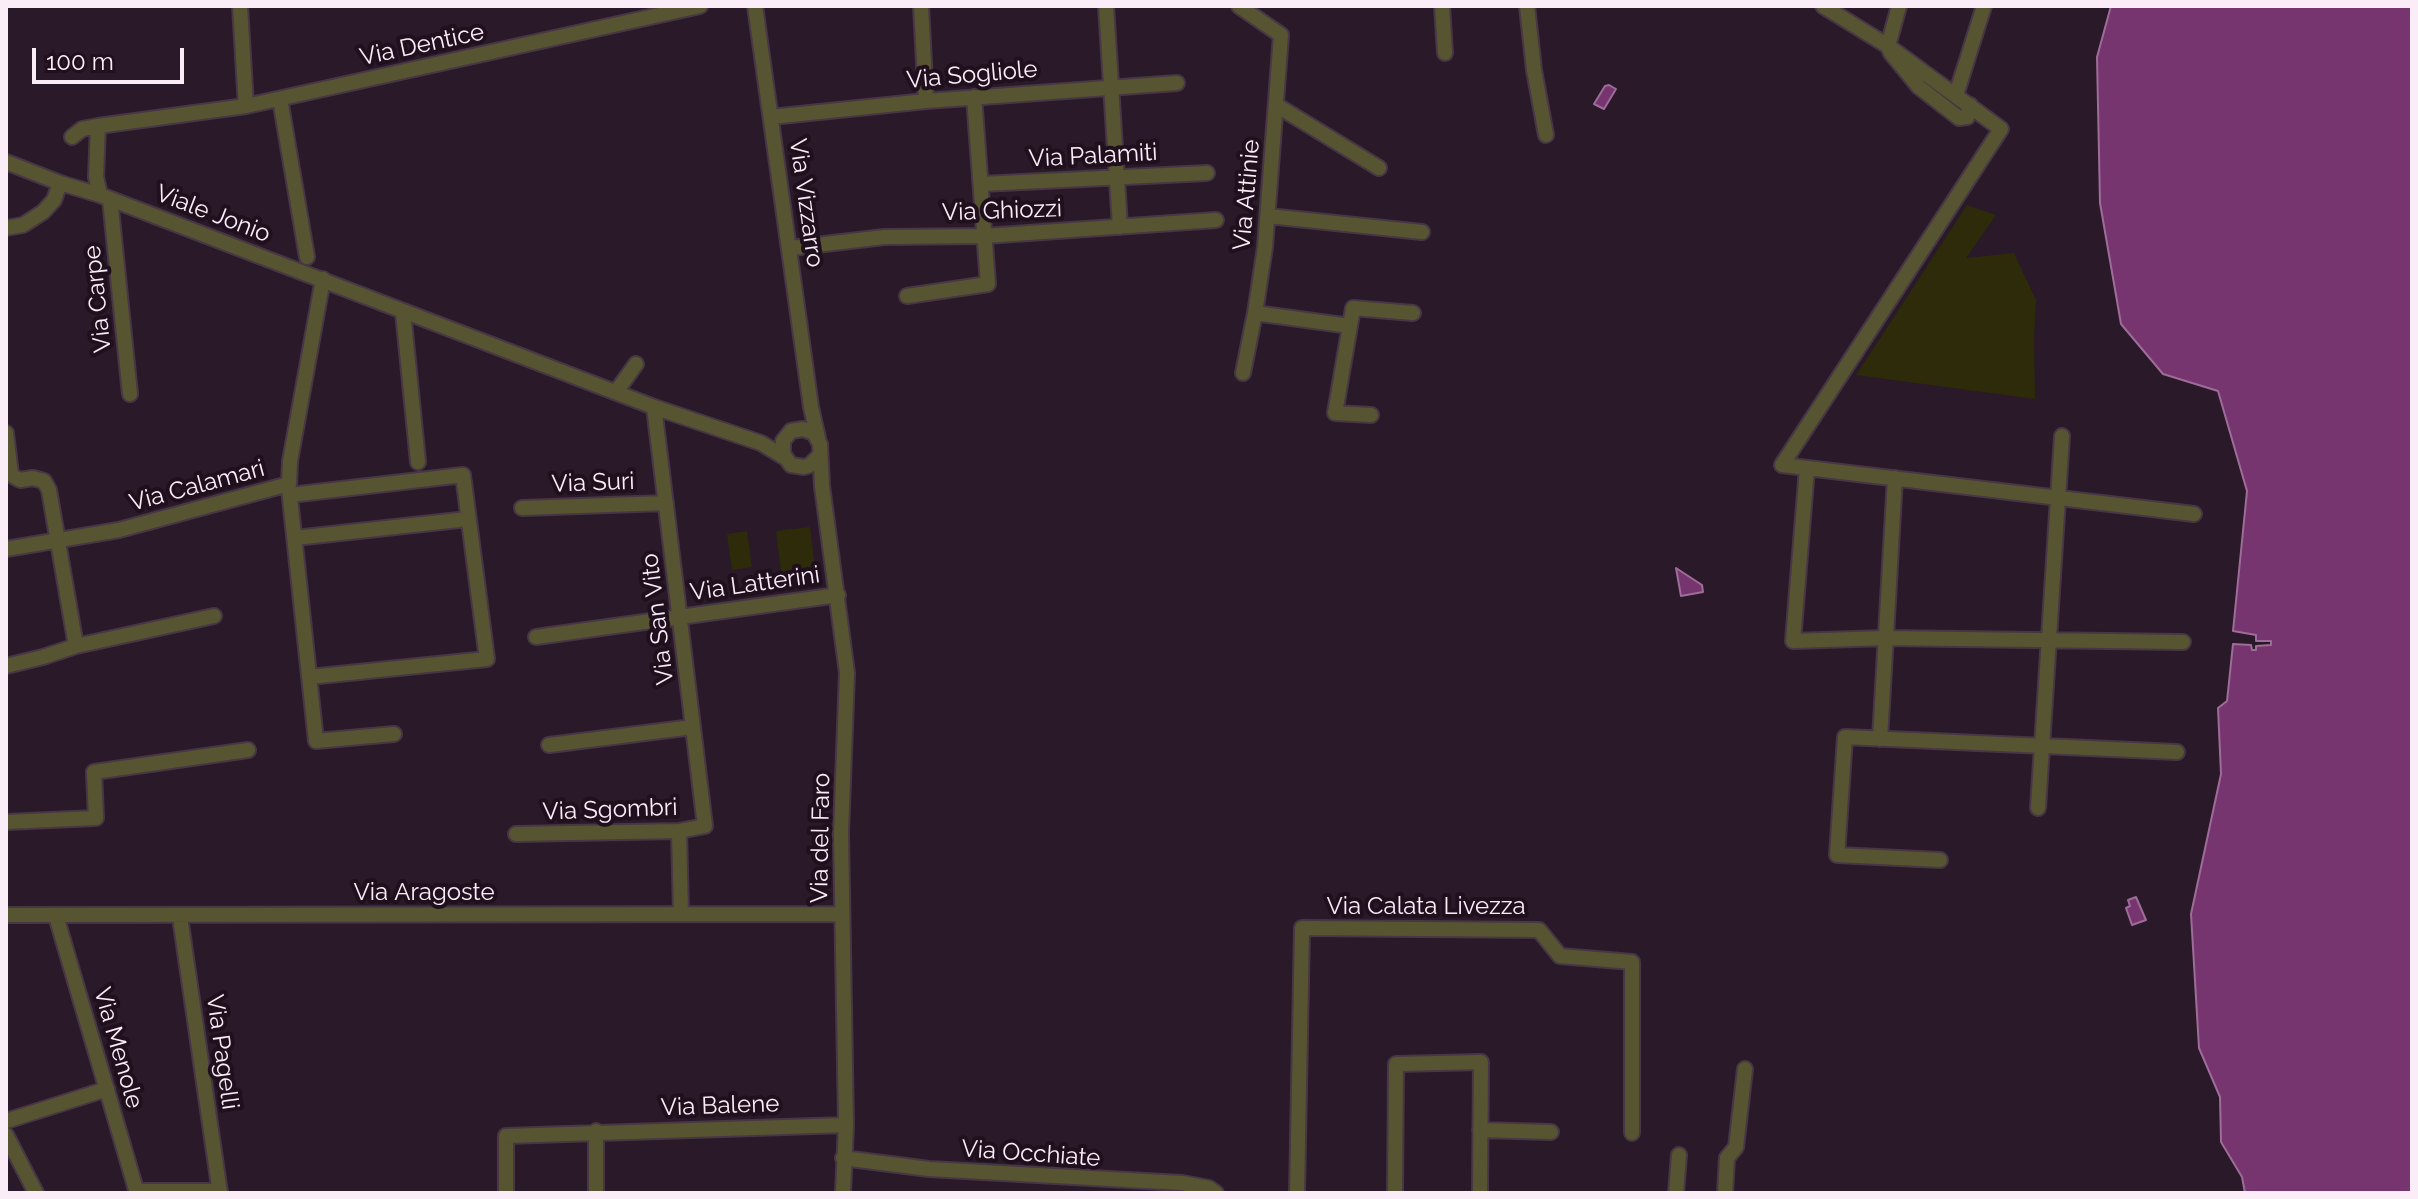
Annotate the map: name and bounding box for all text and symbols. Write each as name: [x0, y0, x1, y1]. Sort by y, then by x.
street label: Via Dentice: [357, 18, 487, 72]
scale bar: [36, 32, 188, 82]
text: 100 m: [46, 47, 114, 76]
street label: Via Sogliole: [905, 55, 1039, 95]
street label: Via Vizzarro: [783, 137, 829, 269]
street label: Via Palamiti: [1028, 138, 1158, 174]
street label: Via Attinie: [1228, 138, 1266, 252]
street label: Viale Jonio: [152, 179, 274, 249]
street label: Via Ghiozzi: [942, 195, 1062, 227]
street label: Via Carpe: [78, 244, 118, 354]
street label: Via Calamari: [126, 454, 268, 518]
street label: Via Suri: [551, 467, 635, 499]
street label: Via San Vito: [636, 552, 680, 686]
street label: Via Latterini: [688, 561, 822, 607]
street label: Via del Faro: [805, 773, 837, 903]
street label: Via Sgombri: [542, 793, 678, 827]
street label: Via Aragoste: [353, 879, 495, 907]
street label: Via Calata Livezza: [1326, 893, 1526, 921]
street label: Via Menole: [87, 984, 149, 1112]
street label: Via Pagelli: [200, 993, 244, 1111]
street label: Via Balene: [660, 1090, 780, 1122]
street label: Via Occhiate: [961, 1135, 1101, 1173]

